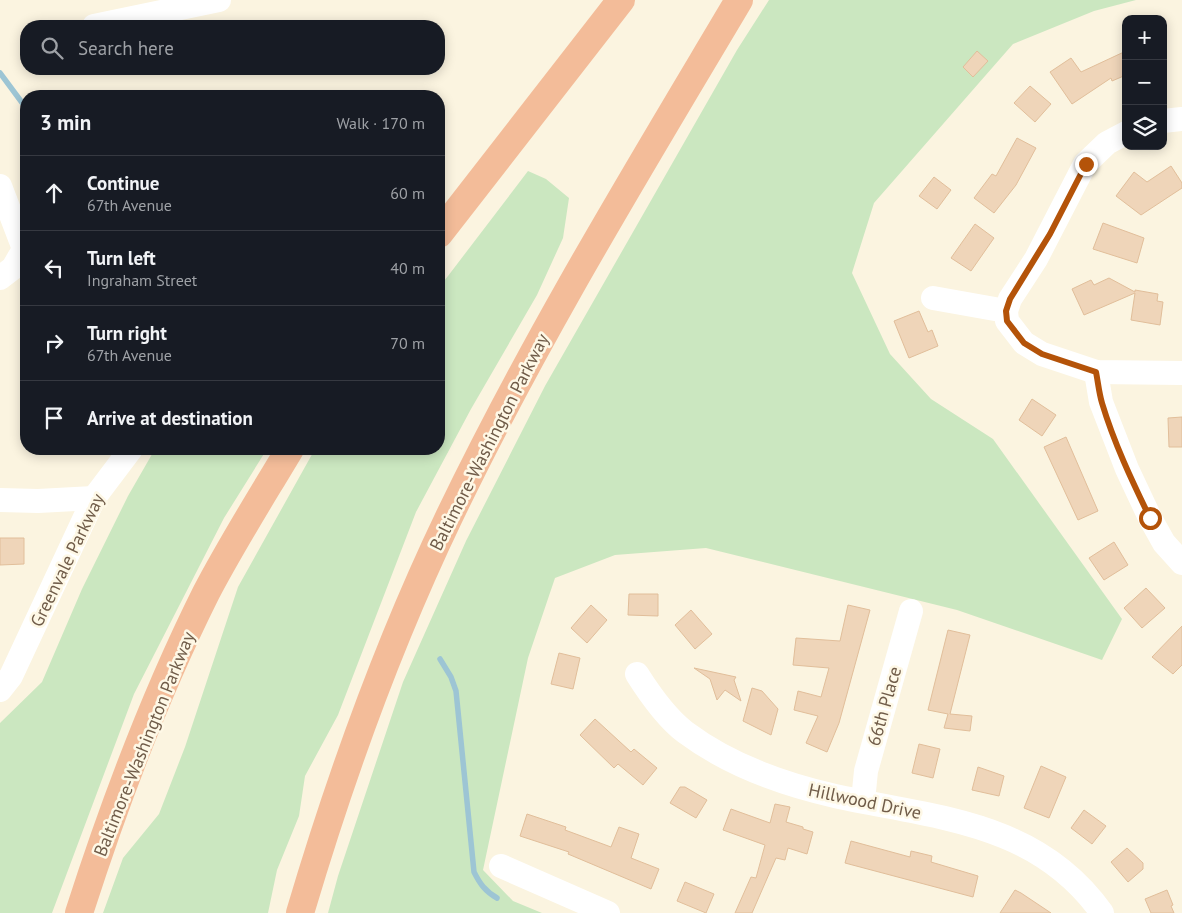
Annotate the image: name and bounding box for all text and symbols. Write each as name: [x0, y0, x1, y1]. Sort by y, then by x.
map controls: [1122, 15, 1167, 150]
button: +: [1122, 15, 1167, 60]
search box: [20, 20, 445, 75]
icon: search: [38, 34, 66, 62]
text: Search here: [78, 36, 174, 60]
button: −: [1122, 60, 1167, 105]
button: layers: [1122, 105, 1167, 150]
text: 3 min: [40, 109, 91, 136]
text: Walk · 170 m: [336, 113, 425, 133]
route end: [1075, 153, 1098, 176]
text: Continue: [87, 171, 159, 195]
icon: ahead: [40, 179, 68, 207]
text: 60 m: [390, 183, 425, 203]
text: 67th Avenue: [87, 195, 172, 215]
text: Turn left: [87, 246, 156, 270]
icon: left: [40, 254, 68, 282]
text: 40 m: [390, 258, 425, 278]
text: Ingraham Street: [87, 270, 197, 290]
text: Turn right: [87, 321, 167, 345]
icon: right: [40, 329, 68, 357]
street label: Baltimore-Washington Parkway: [424, 329, 554, 554]
text: 70 m: [390, 333, 425, 353]
text: 67th Avenue: [87, 345, 172, 365]
icon: arrive: [40, 404, 68, 432]
text: Arrive at destination: [87, 406, 253, 430]
street label: Greenvale Parkway: [25, 489, 110, 630]
route start: [1139, 507, 1162, 530]
street label: Baltimore-Washington Parkway: [88, 628, 200, 860]
street label: 66th Place: [862, 664, 906, 748]
street label: Hillwood Drive: [807, 778, 923, 824]

